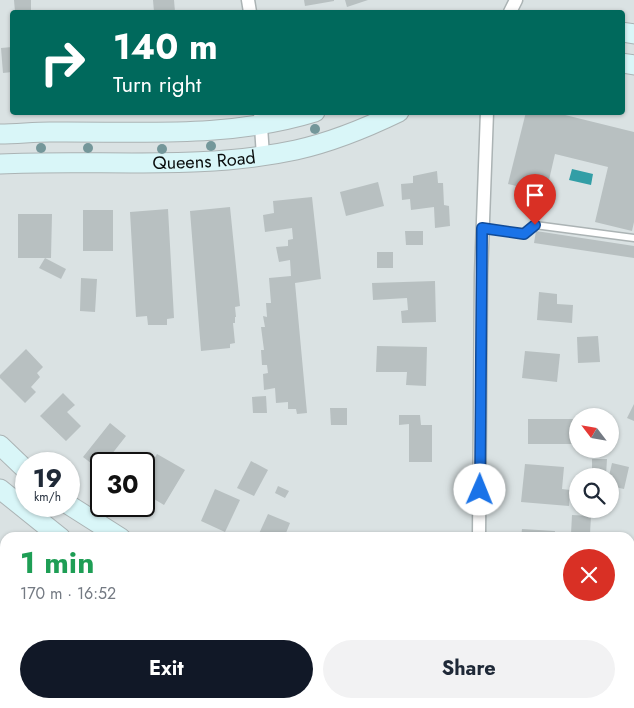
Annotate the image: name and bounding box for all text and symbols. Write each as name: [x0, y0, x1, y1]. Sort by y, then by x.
text: 140 m: [113, 22, 218, 72]
icon: right: [30, 30, 95, 95]
text: Turn right: [113, 68, 201, 100]
street label: Queens Road: [152, 144, 257, 176]
pin: [514, 174, 556, 225]
icon: arrive: [521, 181, 549, 209]
north arrow: [569, 408, 619, 458]
map controls: [569, 408, 619, 518]
speed limit sign: 30: [90, 452, 155, 517]
text: 19: [33, 460, 62, 496]
position arrow: [453, 463, 505, 515]
button: search: [569, 468, 619, 518]
text: km/h: [34, 488, 61, 506]
text: 1 min: [20, 541, 94, 584]
button: close: [563, 549, 615, 601]
text: 170 m · 16:52: [20, 582, 116, 605]
button: Exit: [20, 640, 313, 698]
button: Share: [323, 640, 615, 698]

